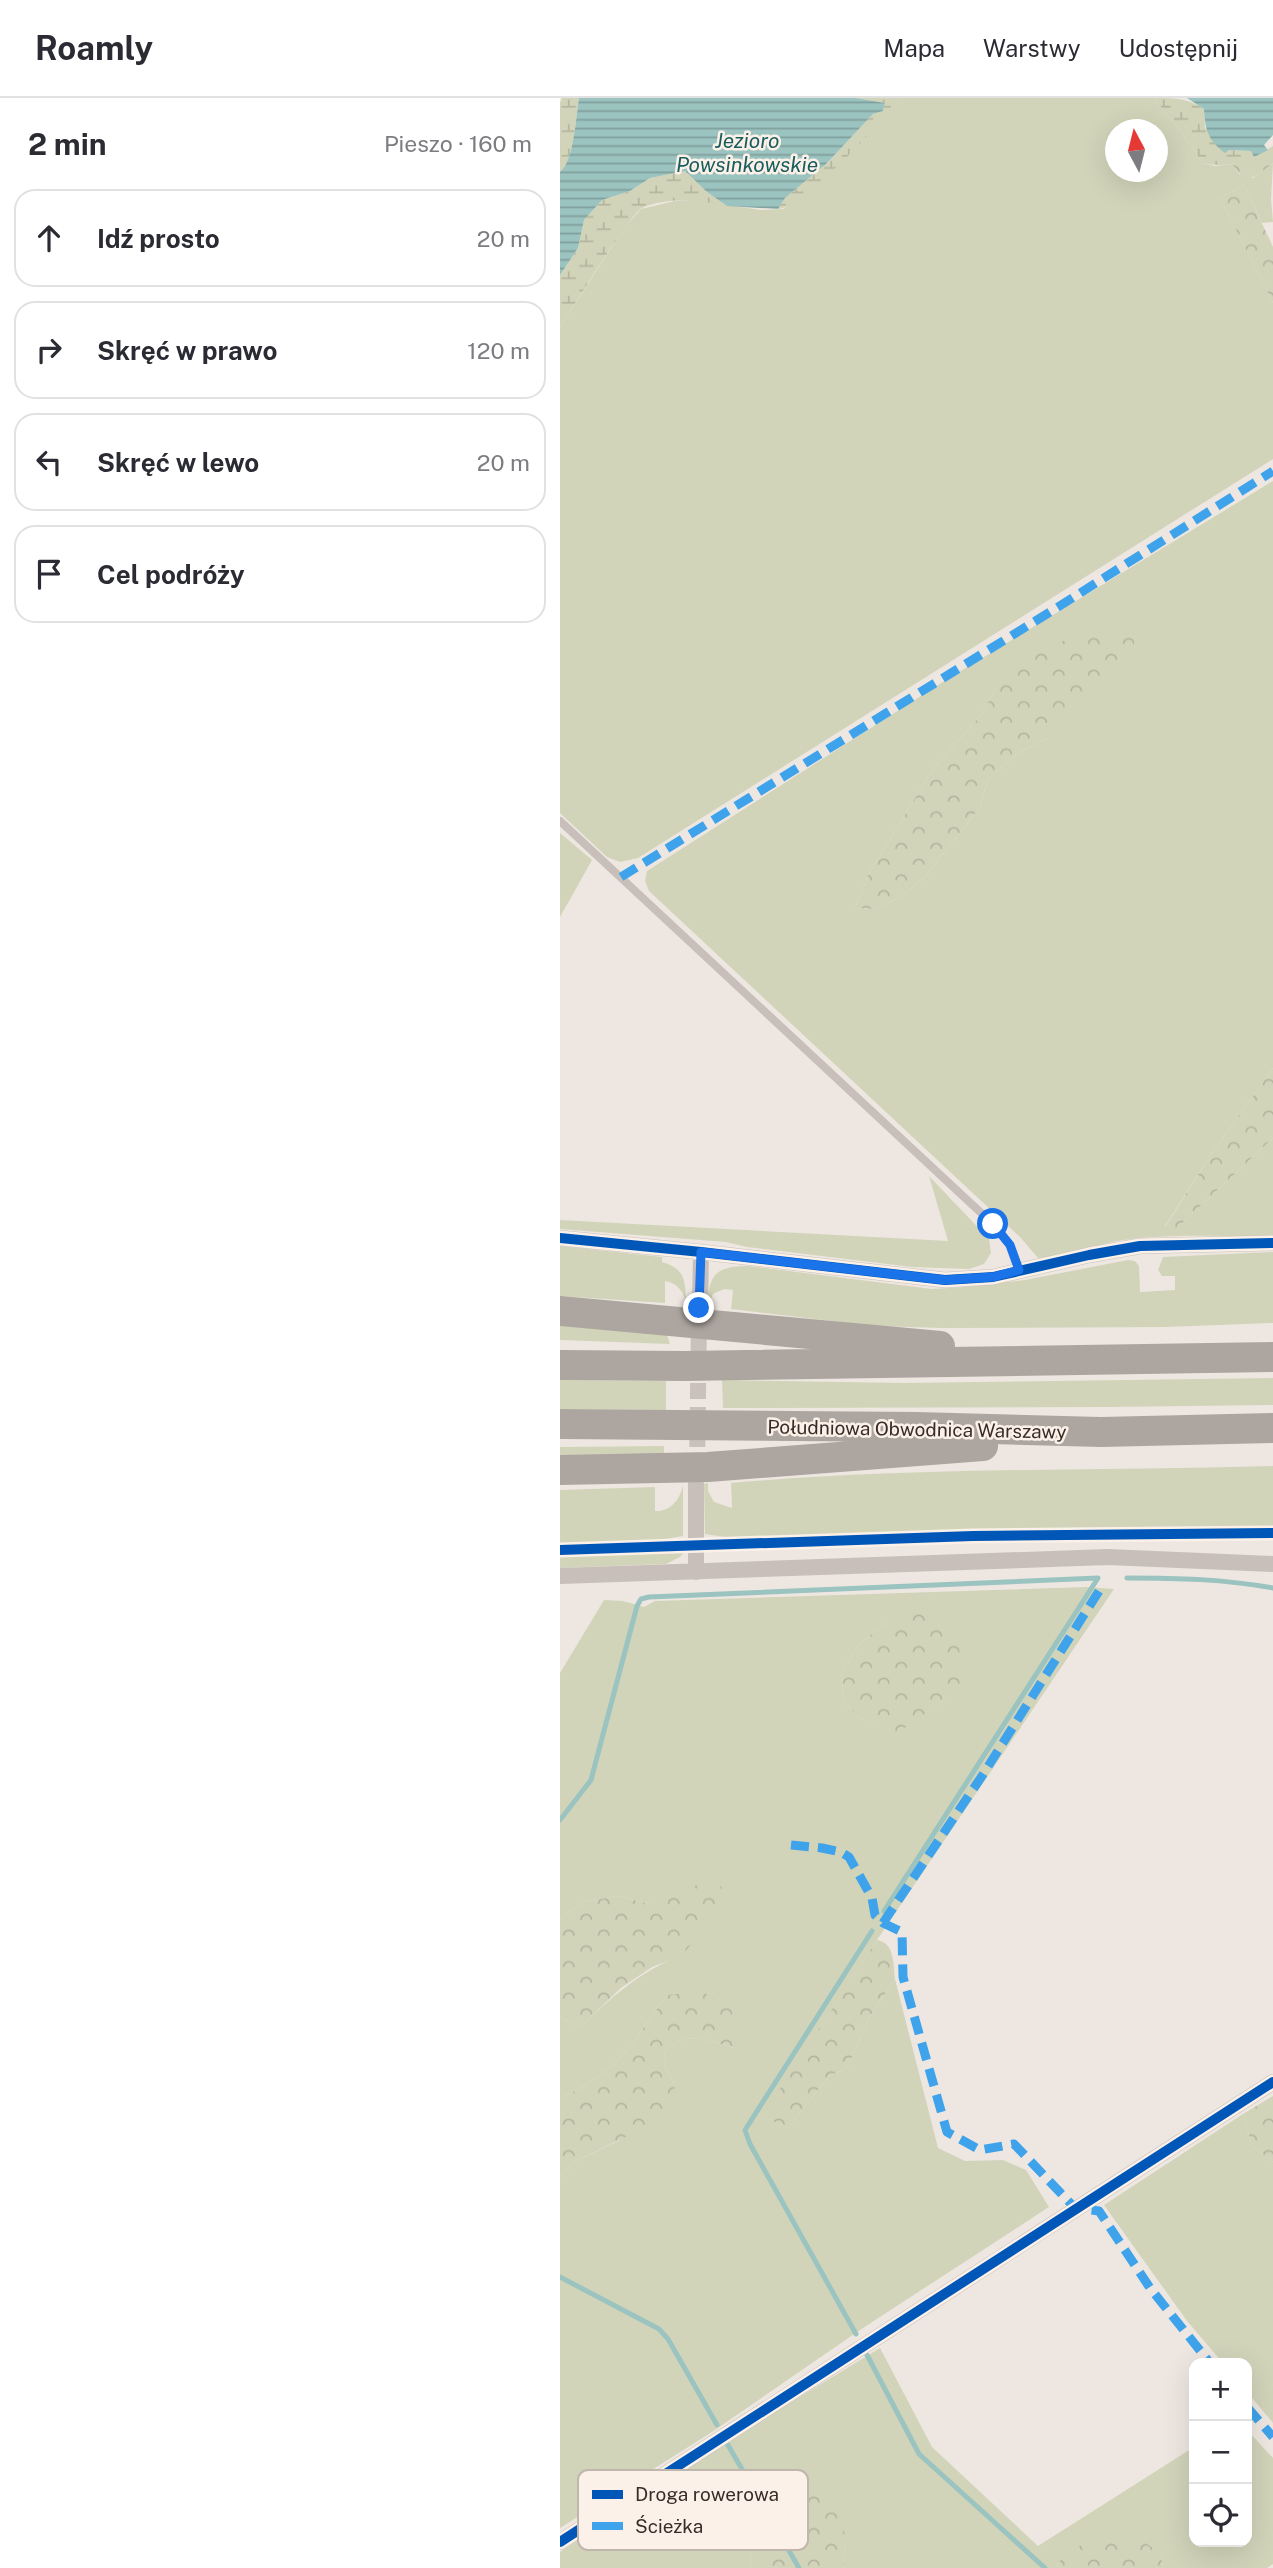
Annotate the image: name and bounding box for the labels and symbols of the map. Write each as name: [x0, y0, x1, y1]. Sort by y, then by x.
north arrow: [1105, 119, 1168, 182]
water label: Jezioro Powsinkowskie: [676, 128, 818, 177]
route start: [977, 1208, 1008, 1239]
route end: [683, 1292, 714, 1323]
street label: Południowa Obwodnica Warszawy: [767, 1415, 1067, 1443]
legend: [578, 2470, 808, 2550]
text: Droga rowerowa: [635, 2483, 779, 2505]
text: Ścieżka: [635, 2515, 703, 2537]

